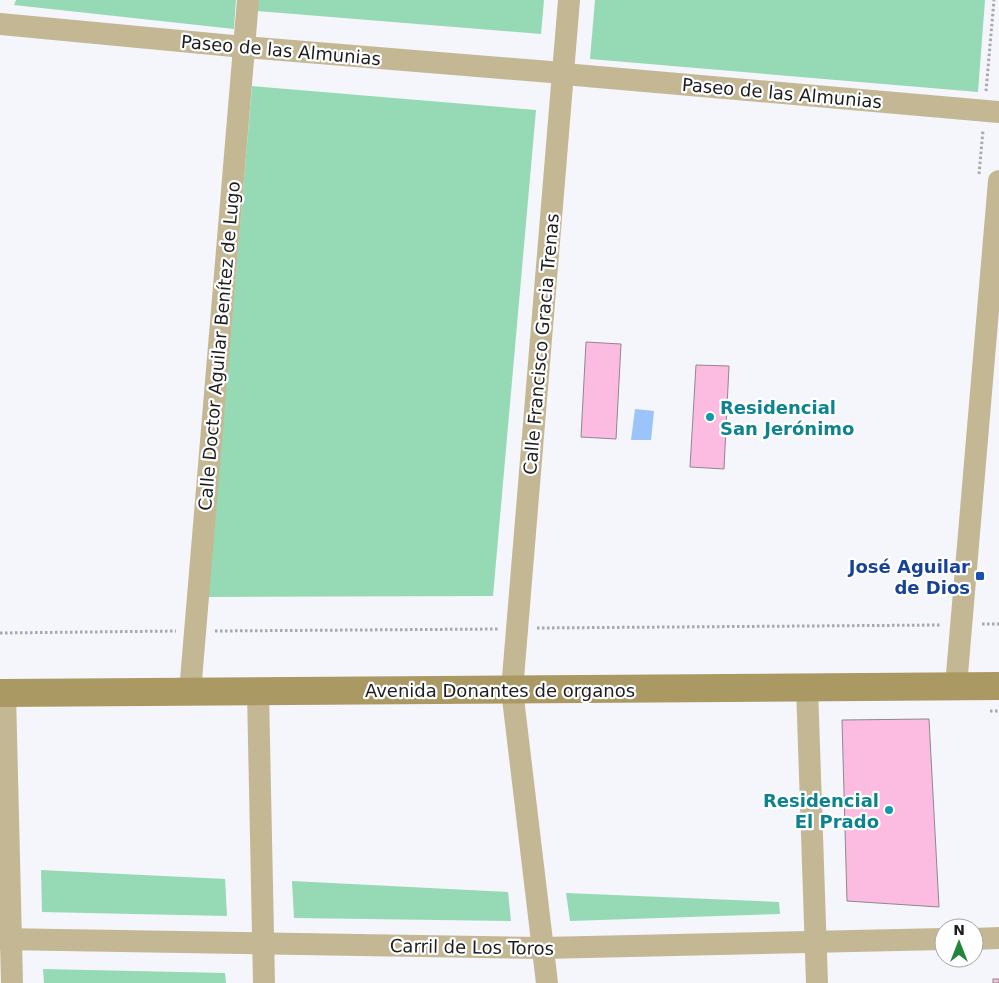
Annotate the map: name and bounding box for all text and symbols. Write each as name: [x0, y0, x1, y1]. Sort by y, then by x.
street label: Paseo de las Almunias: [180, 31, 382, 69]
street label: Paseo de las Almunias: [681, 74, 883, 112]
street label: Calle Doctor Aguilar Benítez de Lugo: [194, 180, 244, 512]
street label: Calle Francisco Gracia Trenas: [519, 212, 563, 476]
place label: Residencial San Jerónimo: [720, 397, 854, 439]
marker: Residencial San Jerónimo: [704, 411, 716, 423]
place label: José Aguilar de Dios: [847, 556, 970, 598]
marker: José Aguilar de Dios: [974, 570, 986, 582]
street label: Avenida Donantes de organos: [365, 680, 635, 701]
place label: Residencial El Prado: [763, 790, 879, 832]
marker: Residencial El Prado: [883, 804, 895, 816]
north arrow: [934, 918, 984, 968]
text: N: [953, 922, 965, 938]
street label: Carril de Los Toros: [390, 935, 554, 959]

